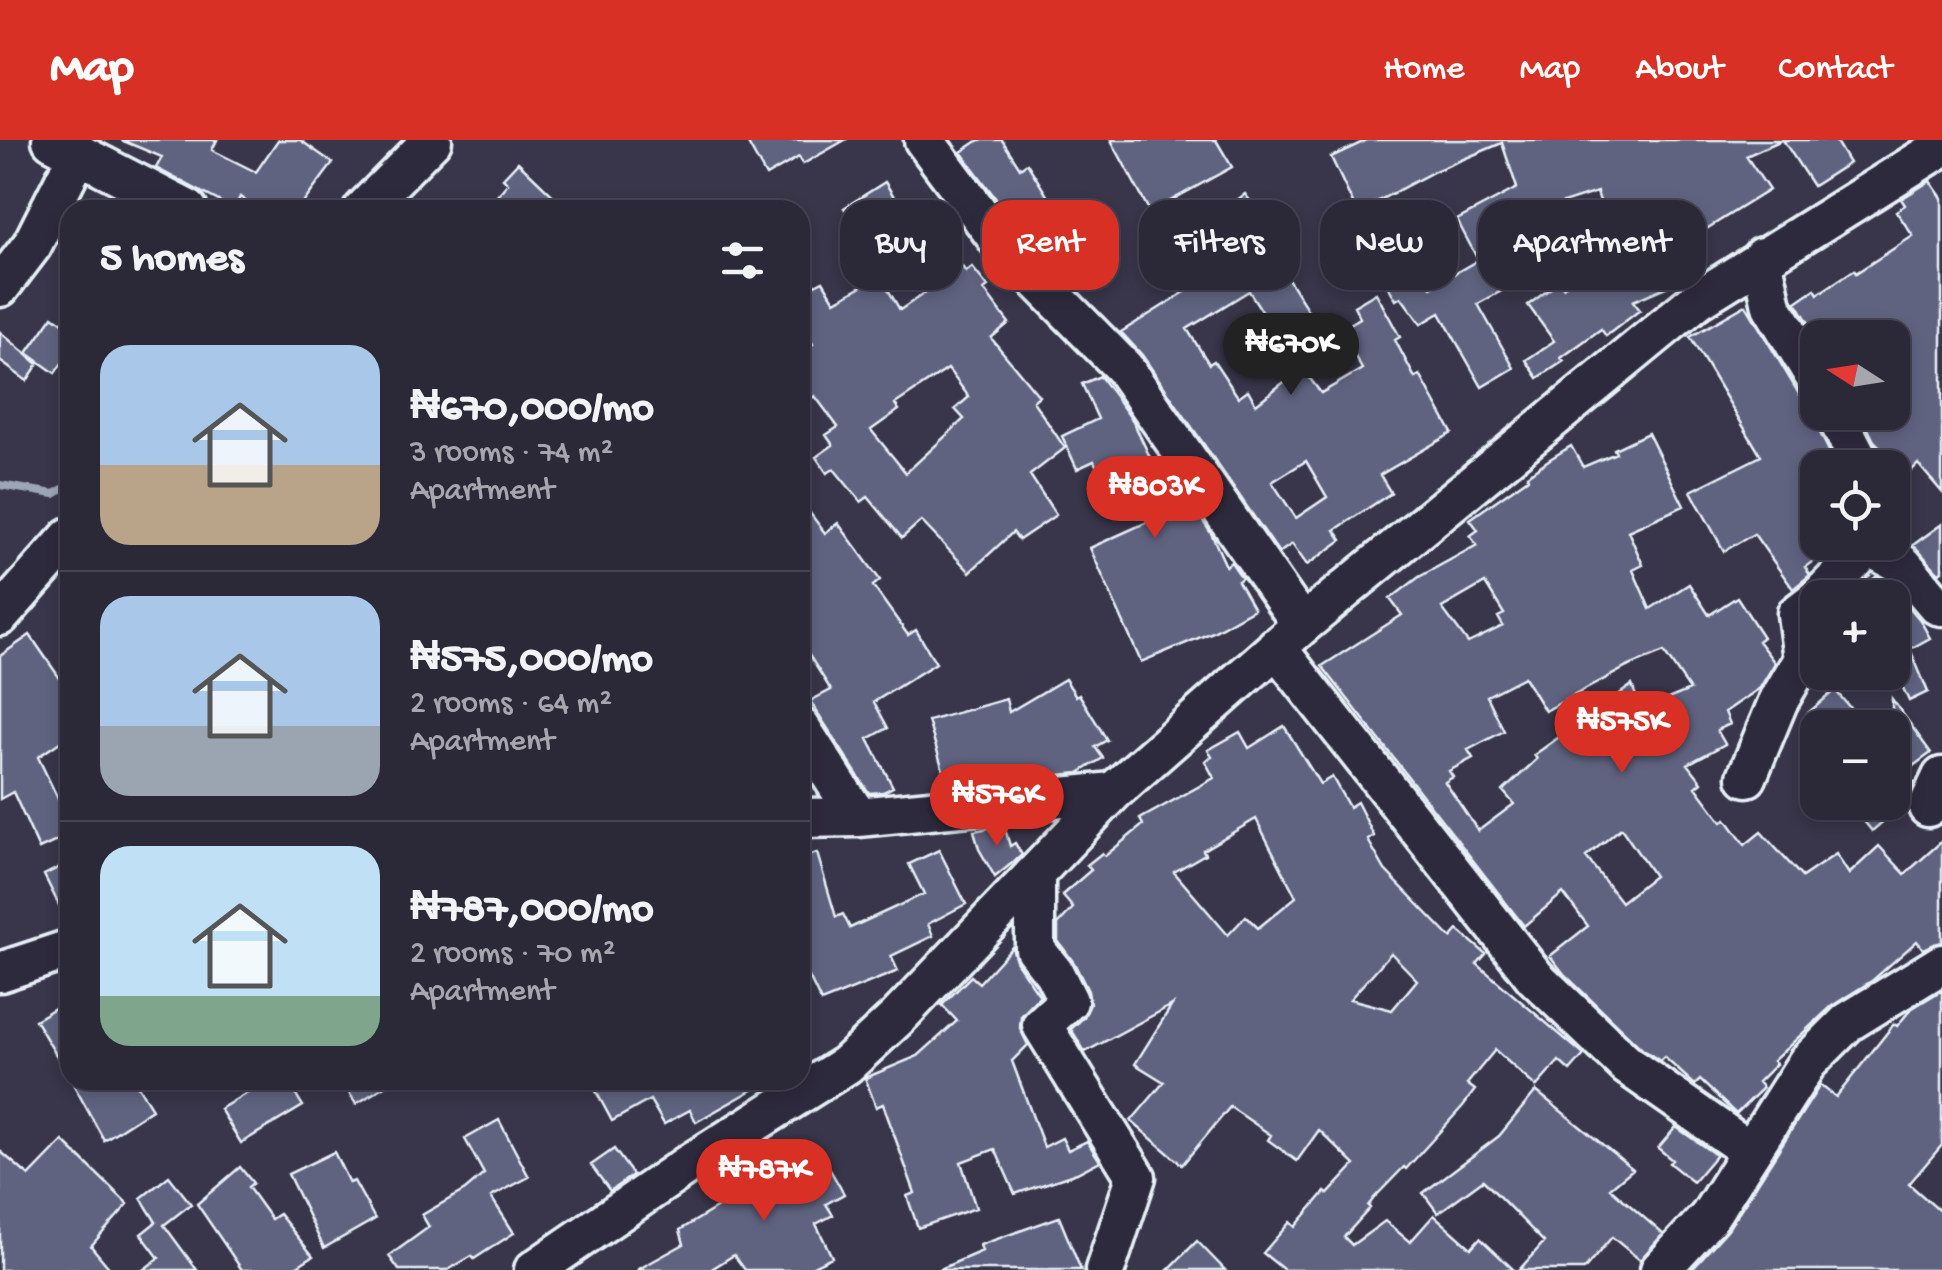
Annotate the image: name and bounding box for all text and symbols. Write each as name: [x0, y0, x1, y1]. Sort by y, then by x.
text: Map: [50, 42, 134, 99]
text: Home: [1383, 50, 1464, 91]
text: Map: [1519, 50, 1580, 91]
text: About: [1635, 50, 1723, 91]
text: Contact: [1778, 50, 1892, 91]
chip: Buy: [840, 200, 962, 290]
chip: Rent: [982, 200, 1119, 290]
chip: Filters: [1139, 200, 1300, 290]
chip: New: [1320, 200, 1458, 290]
chip: Apartment: [1478, 200, 1706, 290]
icon: filters: [715, 233, 770, 288]
text: 5 homes: [100, 236, 243, 285]
pin: ₦670K: [1221, 313, 1361, 398]
north arrow: [1800, 320, 1910, 430]
map controls: [1800, 320, 1910, 820]
text: ₦670K: [1245, 326, 1337, 364]
icon: home: [180, 385, 300, 505]
text: ₦670,000/mo: [410, 386, 654, 435]
text: 3 rooms · 74 m²: [410, 435, 613, 473]
button: locate: [1800, 450, 1910, 560]
pin: ₦803K: [1085, 456, 1225, 541]
text: ₦803K: [1108, 469, 1202, 507]
text: Apartment: [410, 473, 554, 511]
button: +: [1800, 580, 1910, 690]
icon: home: [180, 636, 300, 756]
text: ₦575,000/mo: [410, 637, 653, 686]
text: 2 rooms · 64 m²: [410, 686, 612, 724]
pin: ₦575K: [1552, 691, 1692, 776]
text: ₦575K: [1576, 704, 1668, 742]
button: −: [1800, 710, 1910, 820]
text: Apartment: [410, 724, 554, 762]
pin: ₦576K: [927, 764, 1067, 849]
text: ₦576K: [952, 777, 1042, 815]
icon: home: [180, 886, 300, 1006]
text: ₦787,000/mo: [410, 887, 653, 936]
text: 2 rooms · 70 m²: [410, 936, 615, 974]
text: Apartment: [410, 974, 554, 1012]
pin: ₦787K: [694, 1139, 834, 1224]
text: ₦787K: [718, 1152, 810, 1190]

